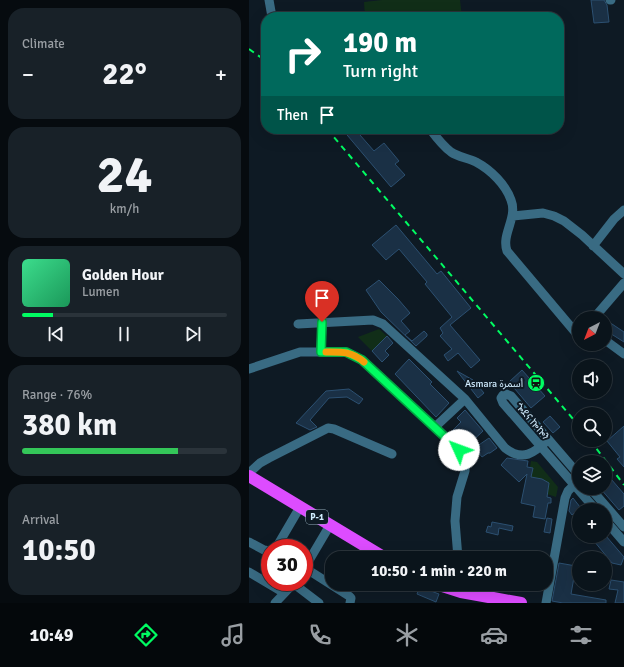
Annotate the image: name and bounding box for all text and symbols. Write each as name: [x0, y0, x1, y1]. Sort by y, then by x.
text: 190 m: [343, 26, 417, 60]
icon: right: [277, 28, 329, 80]
text: Climate: [22, 36, 65, 52]
text: 22°: [102, 56, 147, 93]
text: Turn right: [343, 60, 418, 82]
text: −: [22, 61, 34, 88]
text: +: [215, 61, 227, 88]
icon: arrive: [316, 104, 338, 126]
text: Then: [277, 106, 308, 124]
text: 24: [96, 143, 153, 207]
text: km/h: [110, 201, 139, 217]
text: Golden Hour: [82, 266, 164, 284]
pin: [305, 281, 339, 322]
text: Lumen: [82, 284, 120, 300]
icon: arrive: [311, 287, 333, 309]
north arrow: [572, 311, 612, 351]
map controls: [572, 311, 612, 591]
icon: previous: [45, 323, 67, 345]
icon: pause: [113, 323, 135, 345]
icon: next: [182, 323, 204, 345]
button: sound: [572, 359, 612, 399]
station icon: Asmara أسمرة: [526, 373, 546, 393]
place label: Asmara أسمرة: [465, 378, 523, 390]
text: Range · 76%: [22, 387, 92, 403]
street label: ጐደና ኰኰን: [513, 401, 552, 443]
text: 380 km: [22, 407, 117, 444]
button: search: [572, 407, 612, 447]
position arrow: [438, 429, 480, 471]
button: layers: [572, 455, 612, 495]
button: +: [572, 503, 612, 543]
road number: P-1: [306, 510, 328, 524]
text: Arrival: [22, 512, 59, 528]
text: 10:50: [22, 532, 96, 569]
speed limit sign: 30: [261, 539, 313, 591]
button: −: [572, 551, 612, 591]
text: 10:50 · 1 min · 220 m: [371, 562, 507, 580]
icon: directions: [132, 621, 160, 649]
icon: music: [219, 621, 247, 649]
icon: phone: [306, 621, 334, 649]
icon: climate: [393, 621, 421, 649]
icon: car: [480, 621, 508, 649]
icon: filters: [567, 621, 595, 649]
text: 10:49: [29, 624, 74, 646]

